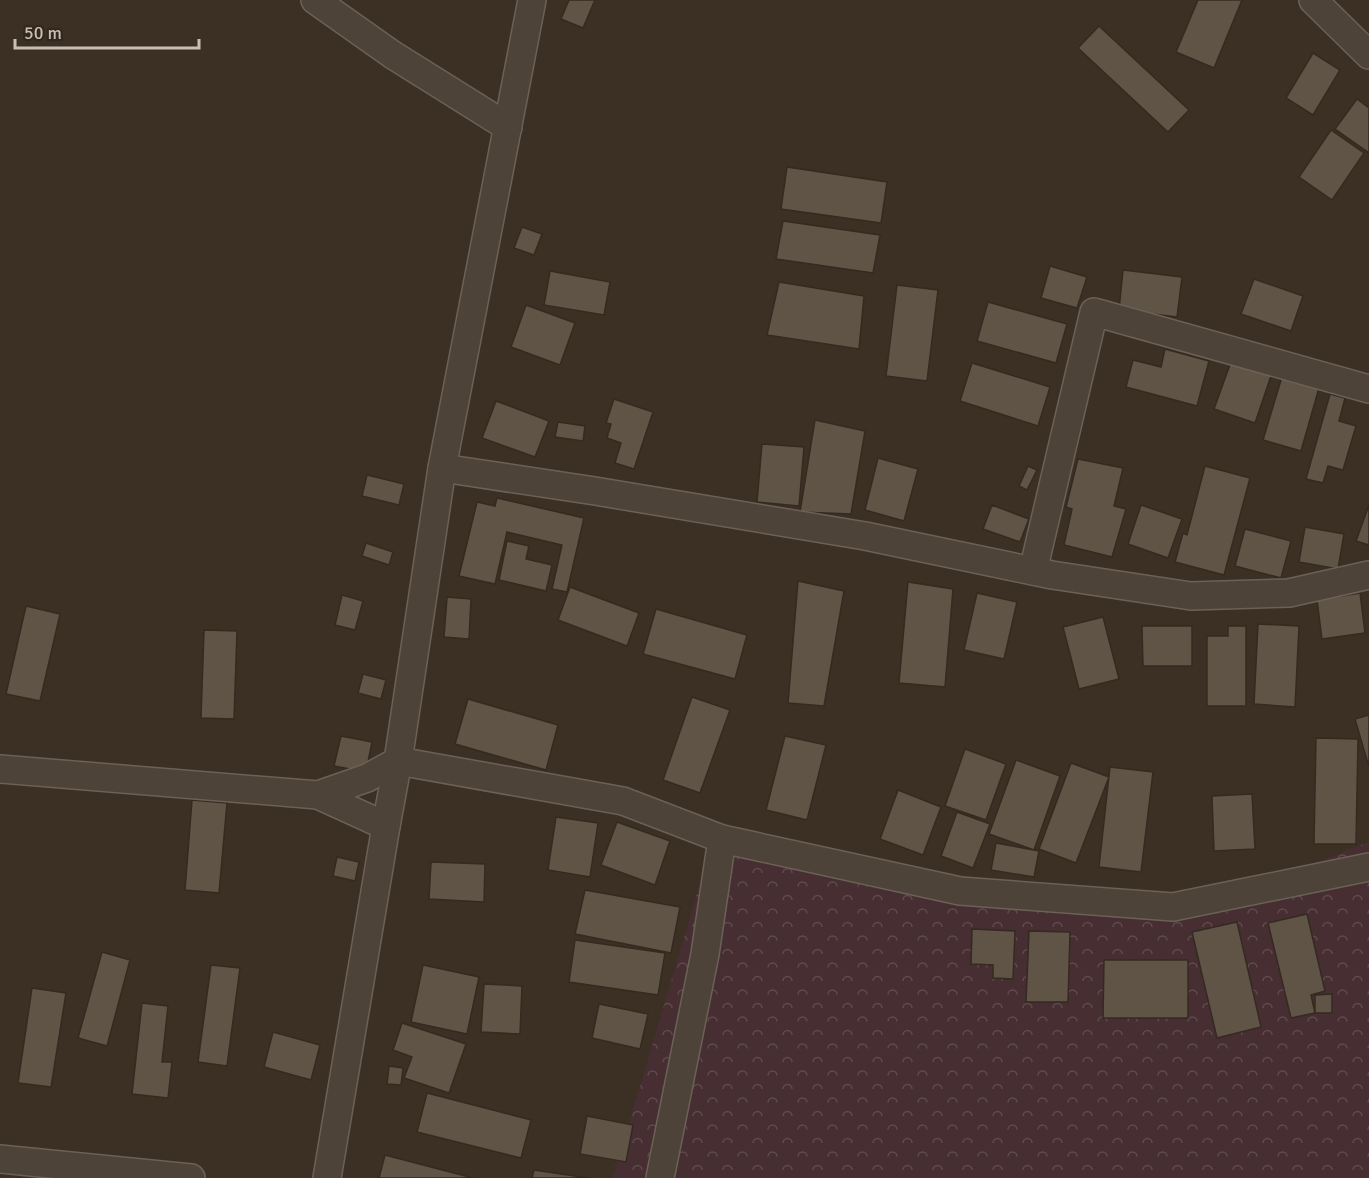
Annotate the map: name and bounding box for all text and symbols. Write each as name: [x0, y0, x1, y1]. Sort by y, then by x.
scale bar: [15, 12, 200, 50]
text: 50 m: [24, 22, 62, 44]

